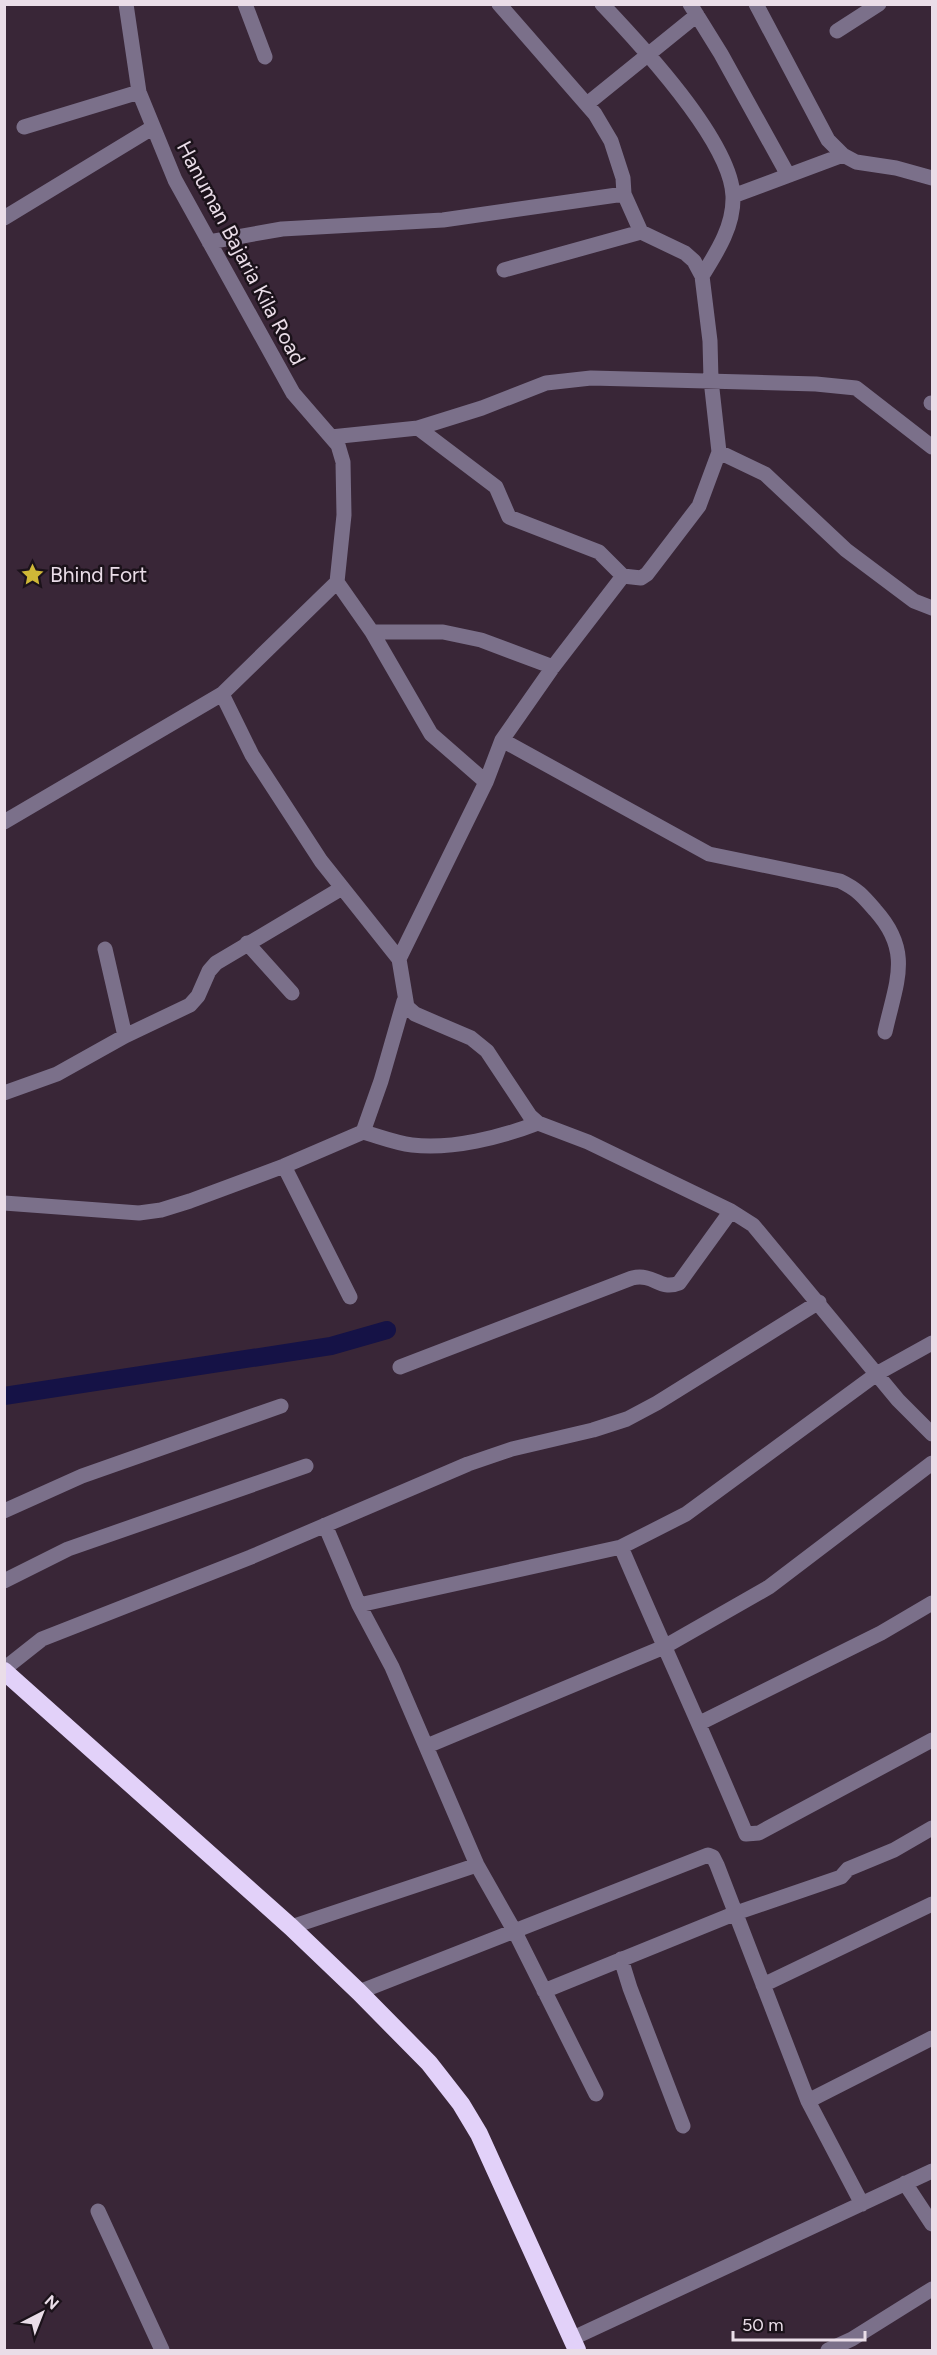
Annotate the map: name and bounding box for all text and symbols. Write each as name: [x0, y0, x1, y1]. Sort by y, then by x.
street label: Hanuman Bajaria Kila Road: [172, 137, 311, 369]
place icon: Bhind Fort: [19, 562, 45, 588]
place label: Bhind Fort: [50, 562, 147, 587]
north arrow: [12, 2283, 72, 2343]
text: N: [41, 2291, 63, 2313]
scale bar: [733, 2304, 865, 2342]
text: 50 m: [742, 2314, 784, 2336]

